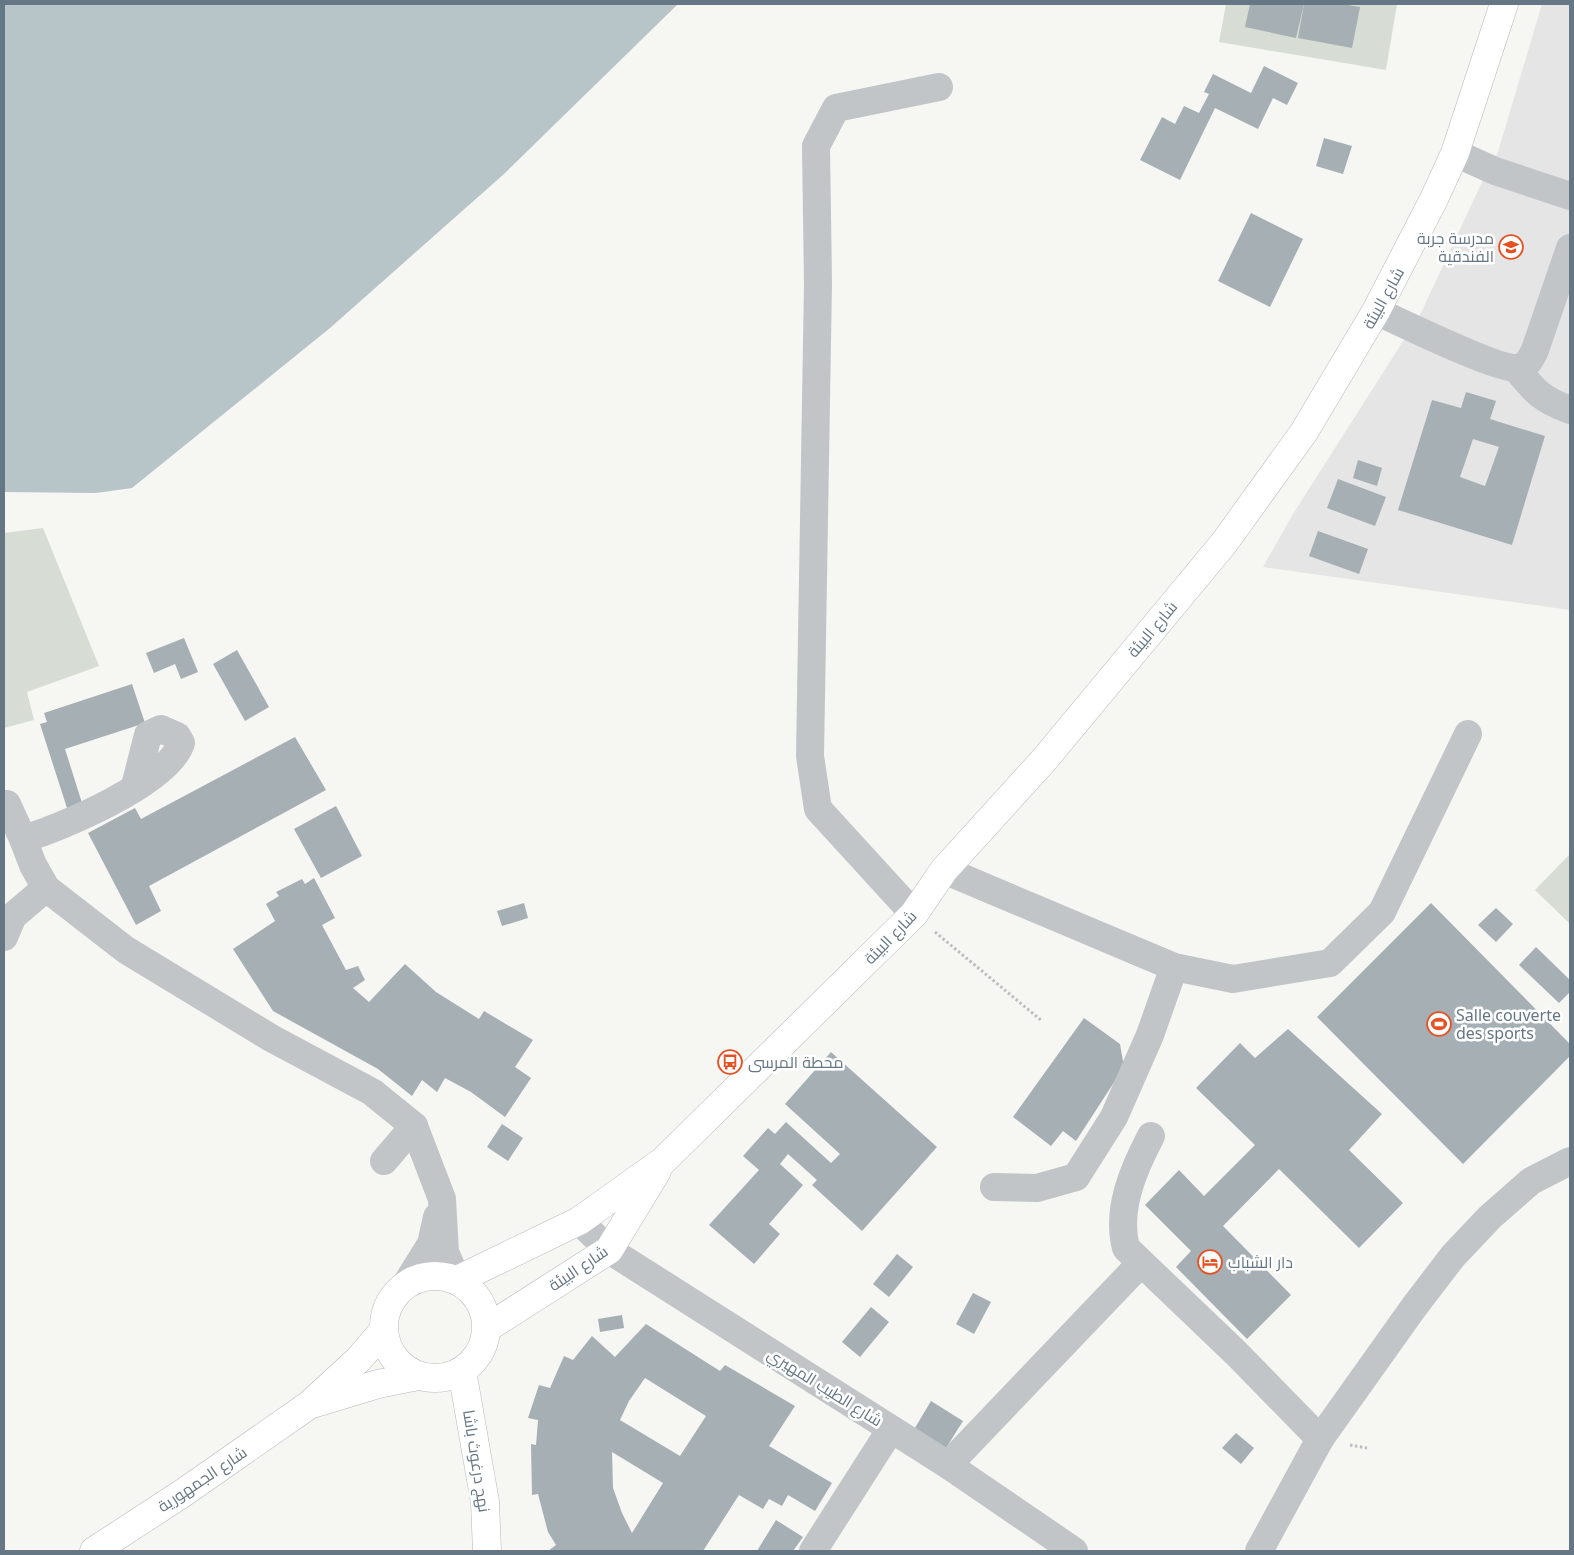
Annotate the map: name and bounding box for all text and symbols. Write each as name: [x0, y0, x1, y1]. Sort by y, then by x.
place label: مدرسة جربة الفندقية: [1417, 227, 1494, 267]
school or university icon: مدرسة جربة الفندقية: [1498, 234, 1524, 260]
street label: شارع البيئة: [1357, 263, 1410, 333]
street label: شارع البيئة: [1122, 596, 1183, 662]
street label: شارع البيئة: [859, 905, 922, 970]
place label: Salle couverte des sports: [1456, 1004, 1561, 1044]
sports icon: Salle couverte des sports: [1426, 1011, 1452, 1037]
bus stop icon: محطة المرسى: [717, 1049, 743, 1075]
place label: محطة المرسى: [748, 1051, 843, 1073]
street label: شارع البيئة: [544, 1240, 613, 1297]
hotel icon: دار الشباب: [1197, 1249, 1223, 1275]
place label: دار الشباب: [1228, 1251, 1293, 1273]
street label: شارع الطيب المهيري: [762, 1343, 887, 1434]
street label: نهج درغوث باشا: [457, 1408, 496, 1514]
street label: شارع الجمهورية: [153, 1441, 251, 1518]

